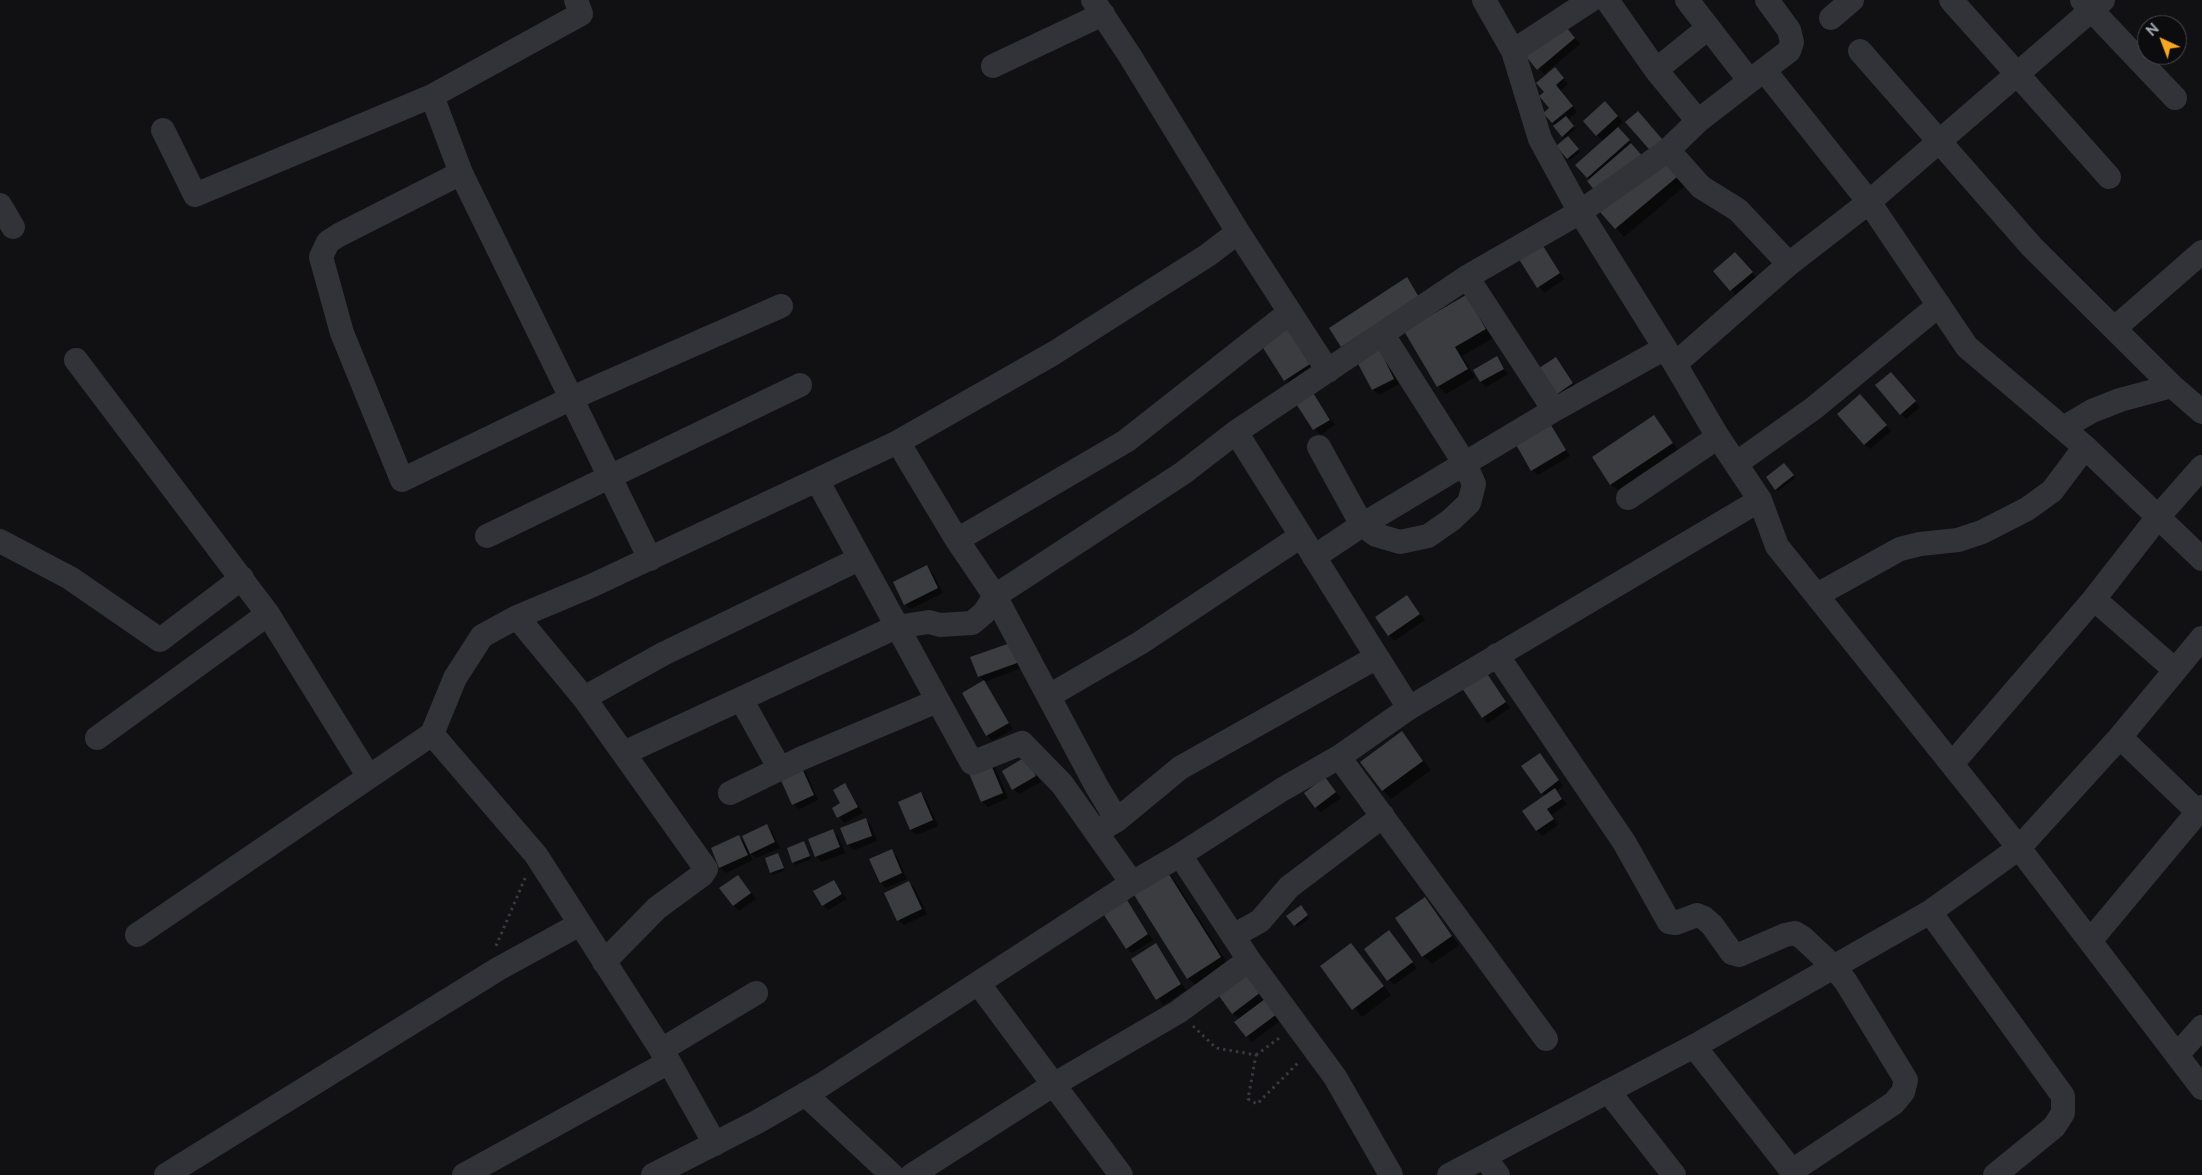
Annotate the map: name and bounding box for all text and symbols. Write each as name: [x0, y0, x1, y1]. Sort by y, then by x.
north arrow: [2137, 15, 2187, 65]
text: N: [2143, 20, 2162, 39]

